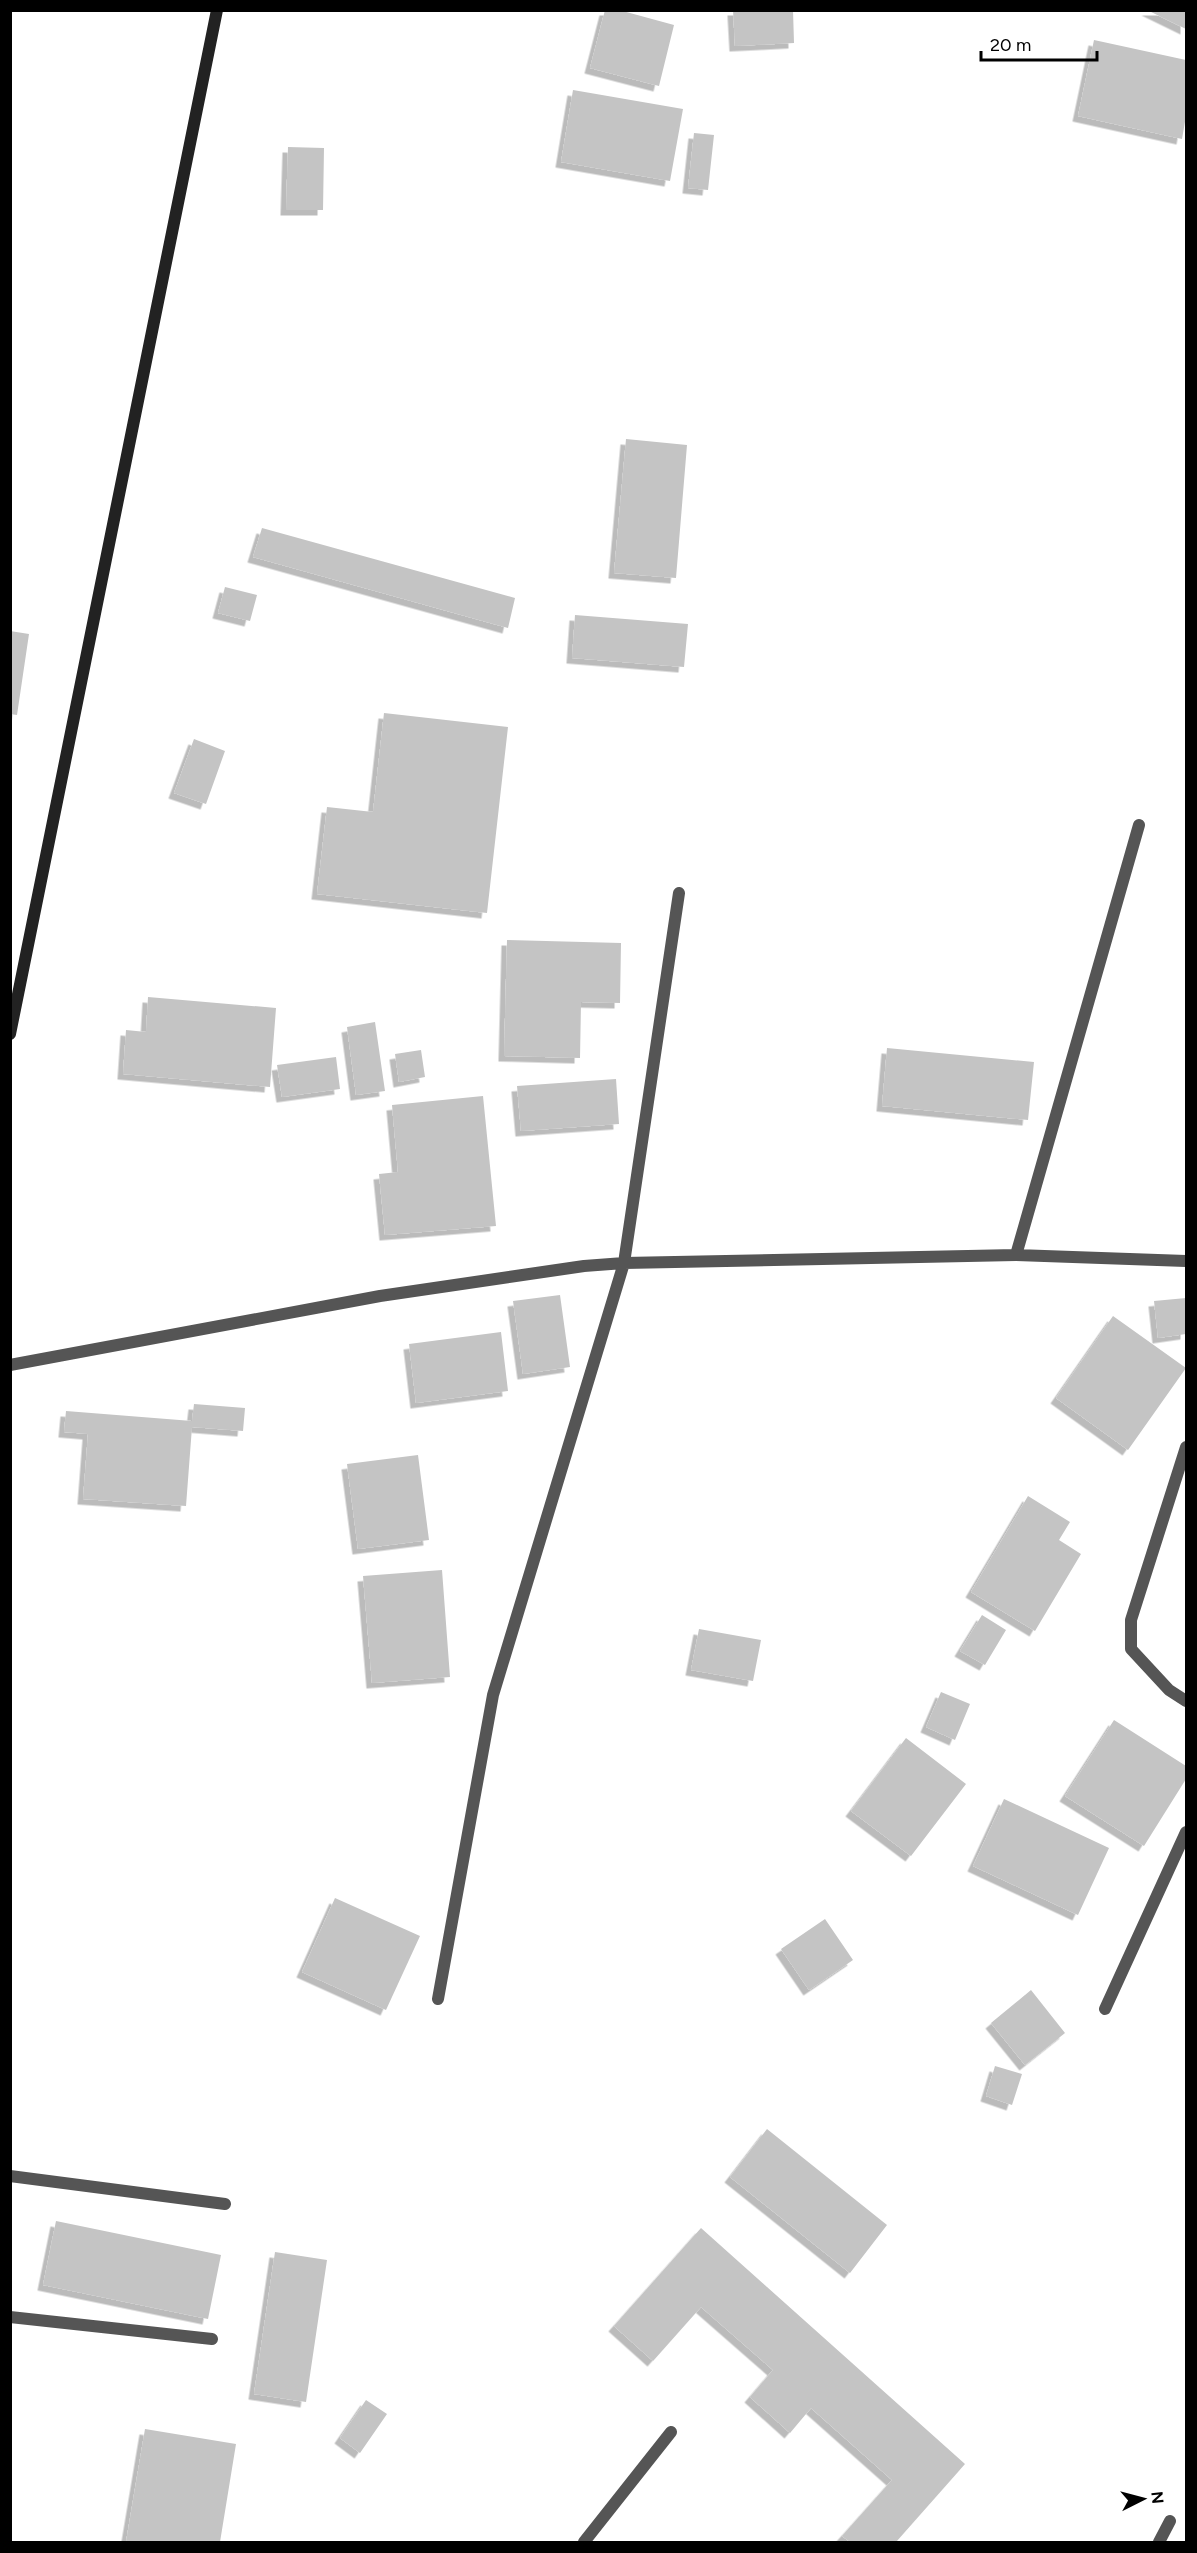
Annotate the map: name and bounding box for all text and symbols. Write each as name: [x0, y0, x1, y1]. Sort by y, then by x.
scale bar: [981, 24, 1096, 62]
text: 20 m: [990, 34, 1031, 56]
north arrow: [1113, 2469, 1173, 2529]
text: N: [1147, 2490, 1168, 2505]

